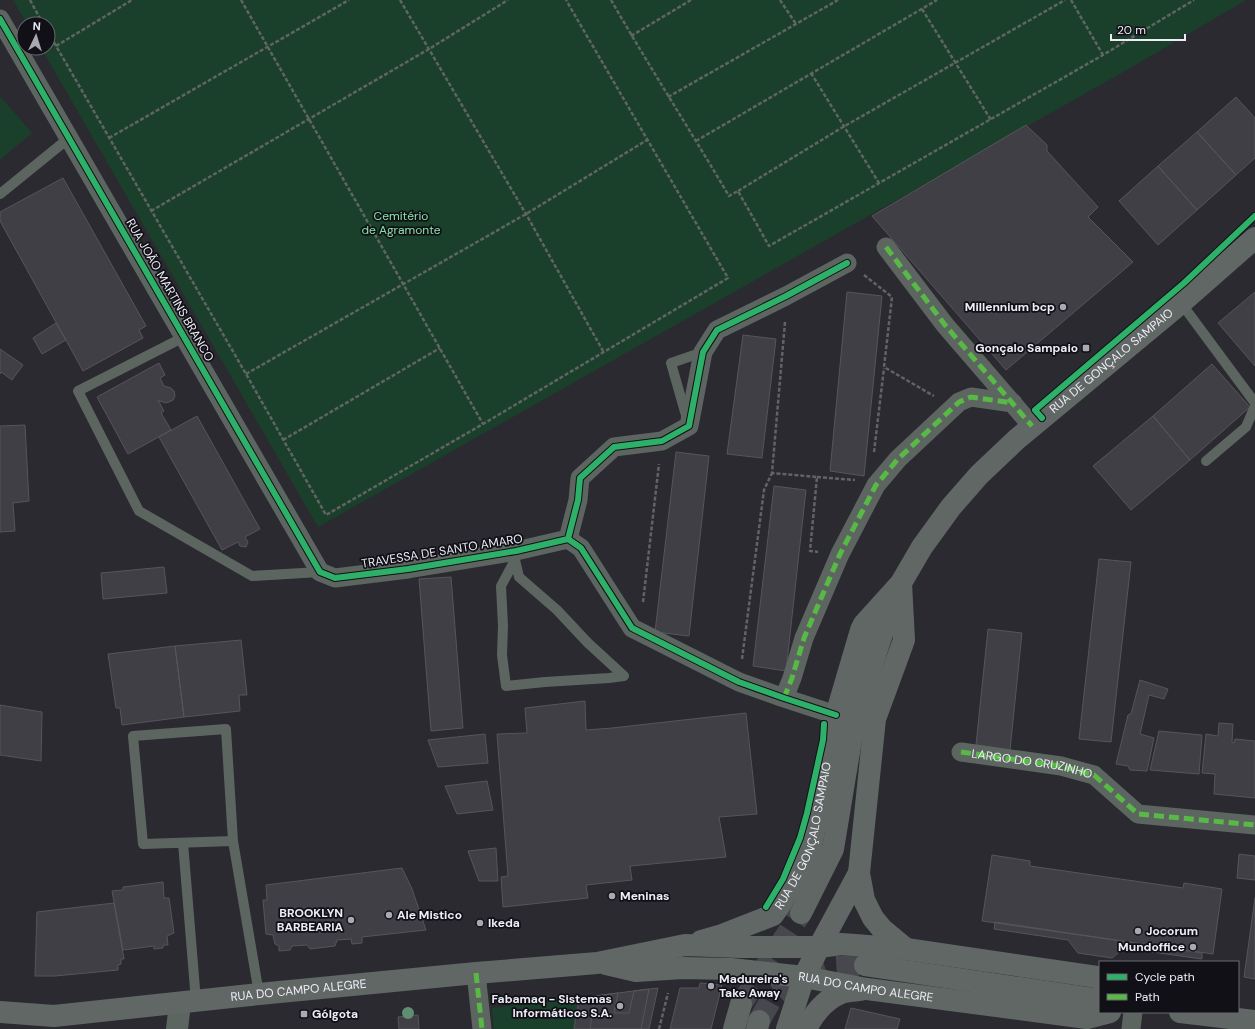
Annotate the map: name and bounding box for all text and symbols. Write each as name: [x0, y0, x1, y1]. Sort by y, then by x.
north arrow: [16, 16, 56, 56]
scale bar: [1111, 16, 1185, 42]
text: N: [32, 19, 41, 33]
text: 20 m: [1117, 22, 1146, 38]
park label: Cemitério de Agramonte: [361, 208, 441, 238]
street label: RUA JOÃO MARTINS BRANCO: [123, 216, 217, 364]
place label: Millennium bcp: [965, 299, 1055, 315]
marker: Millennium bcp: [1058, 302, 1068, 312]
street label: RUA DE GONÇALO SAMPAIO: [1046, 305, 1177, 417]
place label: Gonçalo Sampaio: [975, 340, 1078, 356]
marker: Gonçalo Sampaio: [1081, 343, 1091, 353]
street label: TRAVESSA DE SANTO AMARO: [360, 530, 524, 572]
street label: LARGO DO CRUZINHO: [971, 746, 1094, 782]
street label: RUA DE GONÇALO SAMPAIO: [771, 761, 835, 913]
place label: Meninas: [620, 888, 669, 904]
marker: Meninas: [607, 891, 617, 901]
place label: BROOKLYN BARBEARIA: [277, 905, 343, 935]
place label: Ale Mistico: [397, 907, 462, 923]
marker: Ale Mistico: [384, 910, 394, 920]
marker: BROOKLYN BARBEARIA: [346, 915, 356, 925]
place label: Ikeda: [488, 915, 520, 931]
marker: Ikeda: [475, 918, 485, 928]
place label: Jocorum: [1146, 923, 1198, 939]
marker: Jocorum: [1133, 926, 1143, 936]
place label: Mundoffice: [1118, 939, 1185, 955]
marker: Mundoffice: [1188, 942, 1198, 952]
legend: [1099, 961, 1239, 1013]
street label: RUA DO CAMPO ALEGRE: [797, 968, 935, 1006]
text: Cycle path: [1135, 969, 1195, 985]
place label: Madureira's Take Away: [719, 971, 788, 1001]
street label: RUA DO CAMPO ALEGRE: [230, 976, 367, 1005]
marker: Madureira's Take Away: [706, 981, 716, 991]
text: Path: [1135, 989, 1160, 1005]
place label: Fabamaq - Sistemas Informáticos S.A.: [491, 991, 612, 1021]
marker: Fabamaq - Sistemas Informáticos S.A.: [615, 1001, 625, 1011]
place label: Gólgota: [312, 1006, 358, 1022]
marker: Gólgota: [299, 1009, 309, 1019]

